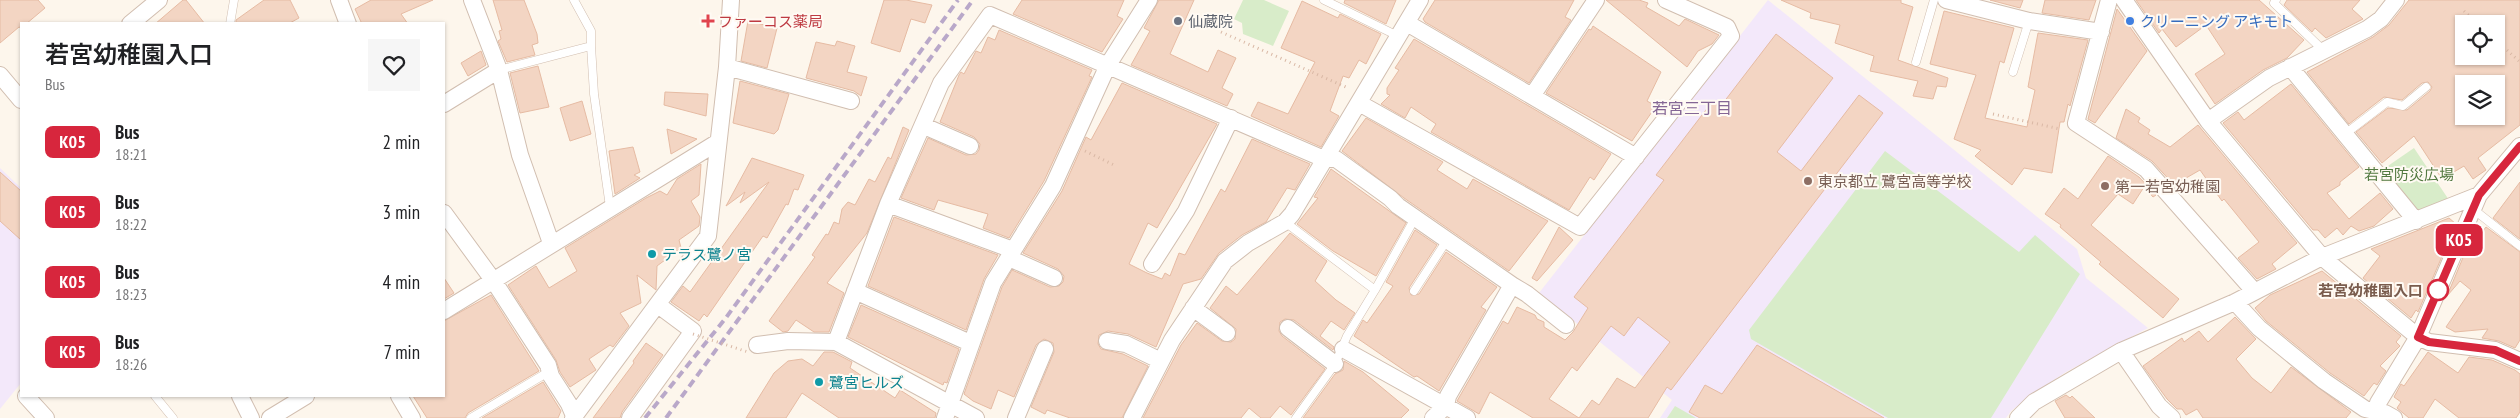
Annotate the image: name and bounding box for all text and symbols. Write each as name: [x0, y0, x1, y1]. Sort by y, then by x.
place label: ファーコス薬局: [718, 12, 823, 31]
place label: 仙蔵院: [1188, 12, 1233, 31]
place label: クリーニング アキモト: [2140, 12, 2293, 31]
marker: ファーコス薬局: [702, 15, 714, 27]
marker: 仙蔵院: [1172, 15, 1184, 27]
marker: クリーニング アキモト: [2124, 15, 2136, 27]
map controls: [2455, 15, 2505, 125]
button: locate: [2455, 15, 2505, 65]
text: 若宮幼稚園入口: [45, 39, 213, 70]
button: heart: [368, 39, 420, 91]
text: Bus: [45, 74, 65, 94]
button: layers: [2455, 75, 2505, 125]
district label: 若宮三丁目: [1652, 98, 1732, 118]
text: Bus: [115, 120, 139, 144]
text: K05: [59, 130, 86, 153]
text: 2 min: [383, 130, 420, 154]
text: 18:21: [115, 144, 147, 164]
park label: 若宮防災広場: [2364, 165, 2454, 184]
place label: 東京都立 鷺宮高等学校: [1818, 172, 1971, 191]
marker: 東京都立 鷺宮高等学校: [1802, 175, 1814, 187]
place label: 第一若宮幼稚園: [2115, 177, 2220, 196]
marker: 第一若宮幼稚園: [2099, 180, 2111, 192]
text: Bus: [115, 190, 139, 214]
text: K05: [59, 200, 86, 223]
text: 3 min: [383, 200, 420, 224]
text: 18:22: [115, 214, 147, 234]
line badge: K05: [2430, 224, 2488, 256]
text: K05: [2446, 228, 2472, 251]
place label: テラス鷺ノ宮: [662, 245, 752, 264]
marker: テラス鷺ノ宮: [646, 248, 658, 260]
text: Bus: [115, 260, 139, 284]
text: K05: [59, 270, 86, 293]
text: 4 min: [383, 270, 420, 294]
marker: 若宮幼稚園入口: [2427, 279, 2449, 301]
place label: 若宮幼稚園入口: [2318, 281, 2423, 300]
text: 18:23: [115, 284, 147, 304]
text: Bus: [115, 330, 139, 354]
text: K05: [59, 340, 86, 363]
text: 7 min: [383, 340, 420, 364]
text: 18:26: [115, 354, 147, 374]
place label: 鷺宮ヒルズ: [829, 373, 904, 392]
marker: 鷺宮ヒルズ: [813, 376, 825, 388]

